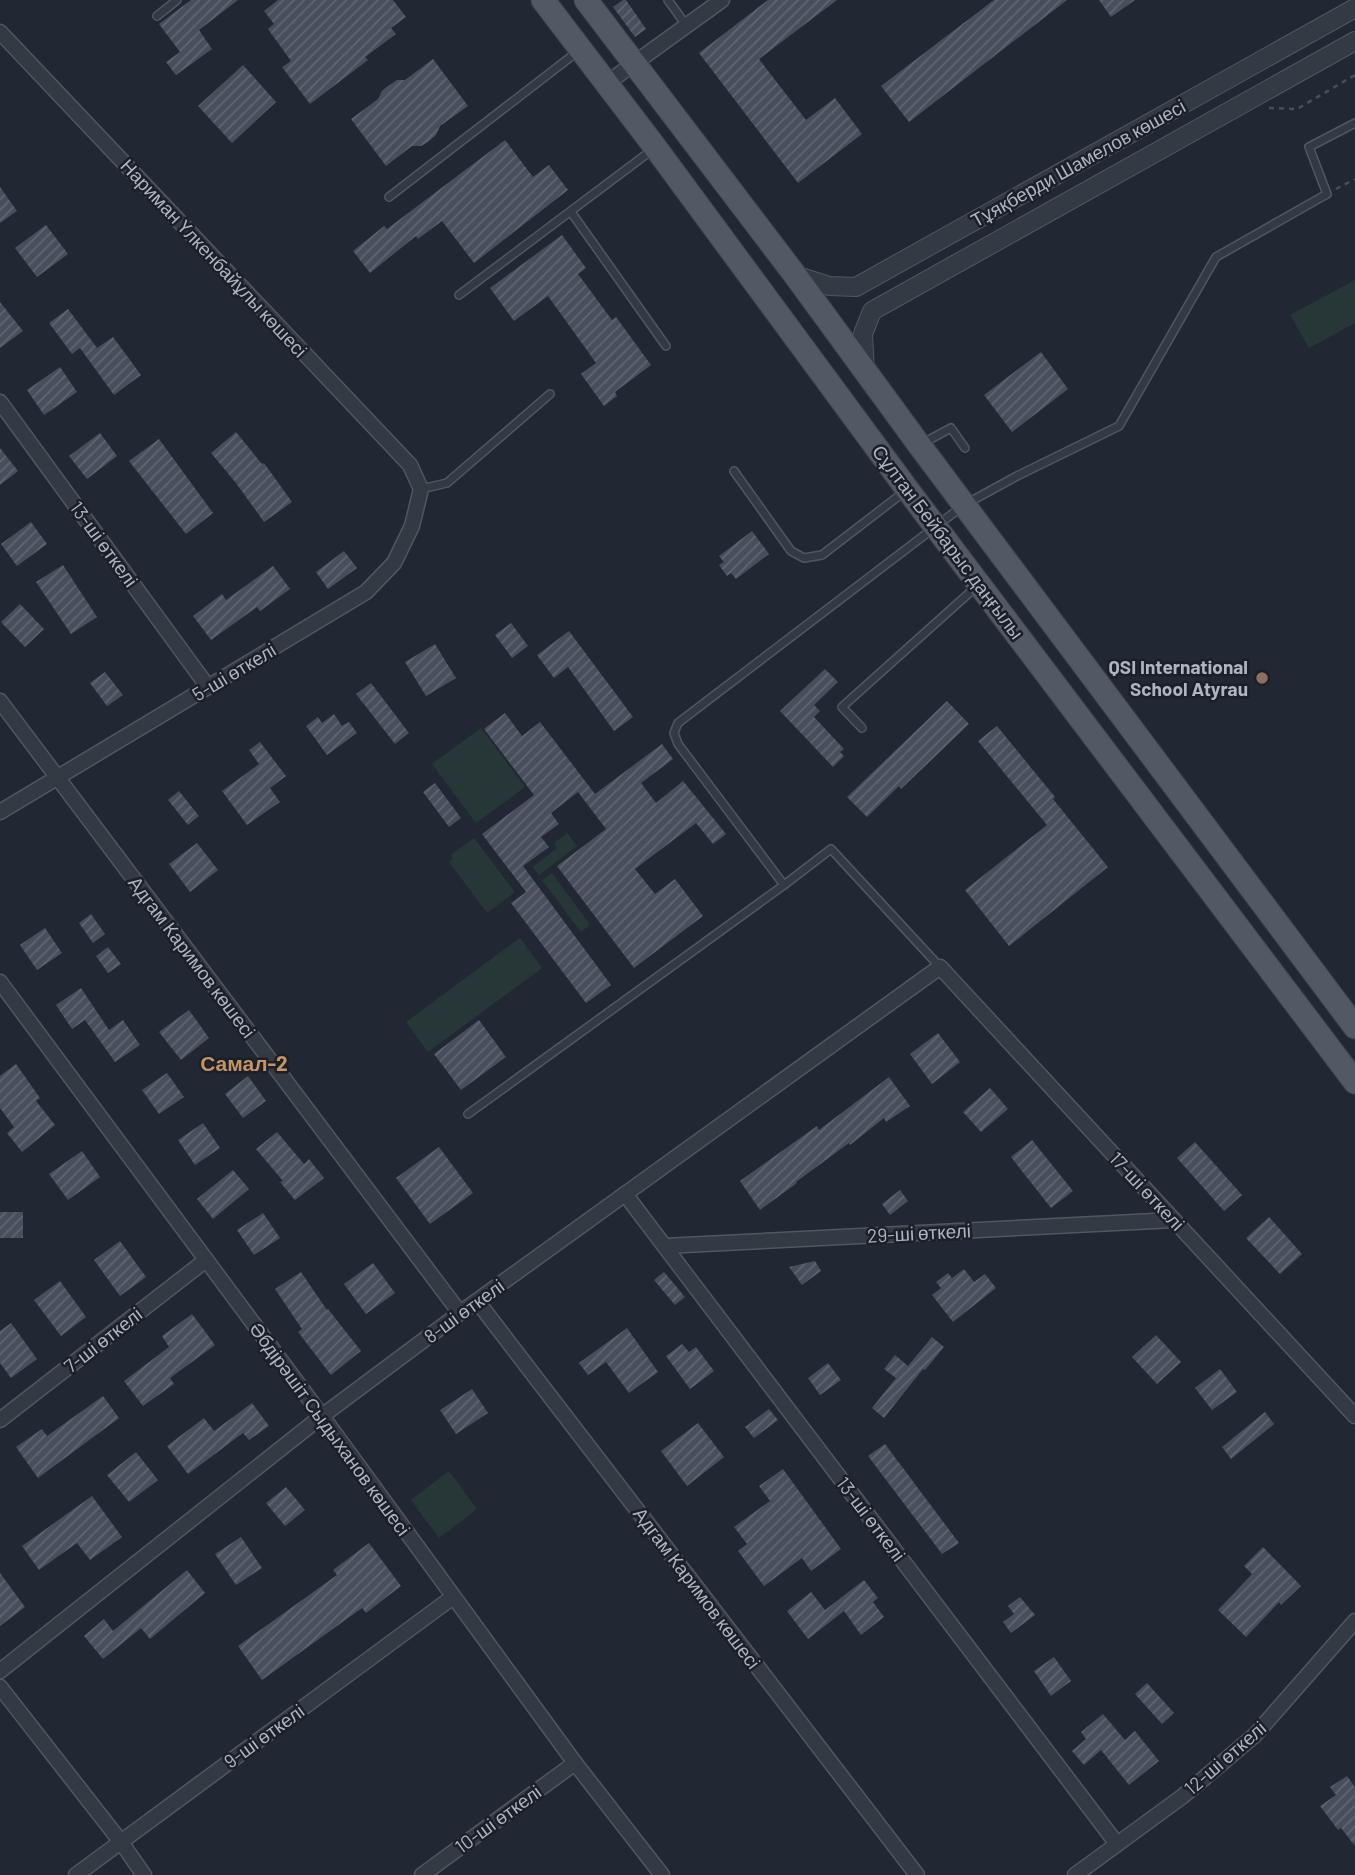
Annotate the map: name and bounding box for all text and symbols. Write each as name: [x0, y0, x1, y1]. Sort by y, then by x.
street label: Тұяқберди Шамелов көшесі: [966, 94, 1189, 231]
street label: Нариман Үлкенбайұлы көшесі: [116, 154, 312, 362]
street label: Сұлтан Бейбарыс даңғылы: [868, 440, 1029, 643]
street label: 13-ші өткелі: [66, 496, 143, 591]
street label: 5-ші өткелі: [188, 638, 280, 706]
place label: QSI International School Atyrau: [1109, 655, 1248, 700]
marker: QSI International School Atyrau: [1254, 670, 1270, 686]
street label: Адгам Каримов көшесі: [124, 871, 261, 1042]
district label: Самал-2: [200, 1050, 288, 1075]
street label: 17-ші өткелі: [1105, 1146, 1190, 1235]
street label: 29-ші өткелі: [867, 1218, 971, 1247]
street label: 8-ші өткелі: [419, 1274, 508, 1347]
street label: 7-ші өткелі: [59, 1302, 146, 1377]
street label: Әбдірәшіт Сыдыханов көшесі: [245, 1318, 416, 1540]
street label: 13-ші өткелі: [832, 1472, 911, 1566]
street label: Адгам Каримов көшесі: [629, 1502, 766, 1673]
street label: 9-ші өткелі: [219, 1699, 308, 1772]
street label: 12-ші өткелі: [1179, 1716, 1270, 1799]
street label: 10-ші өткелі: [450, 1780, 545, 1858]

